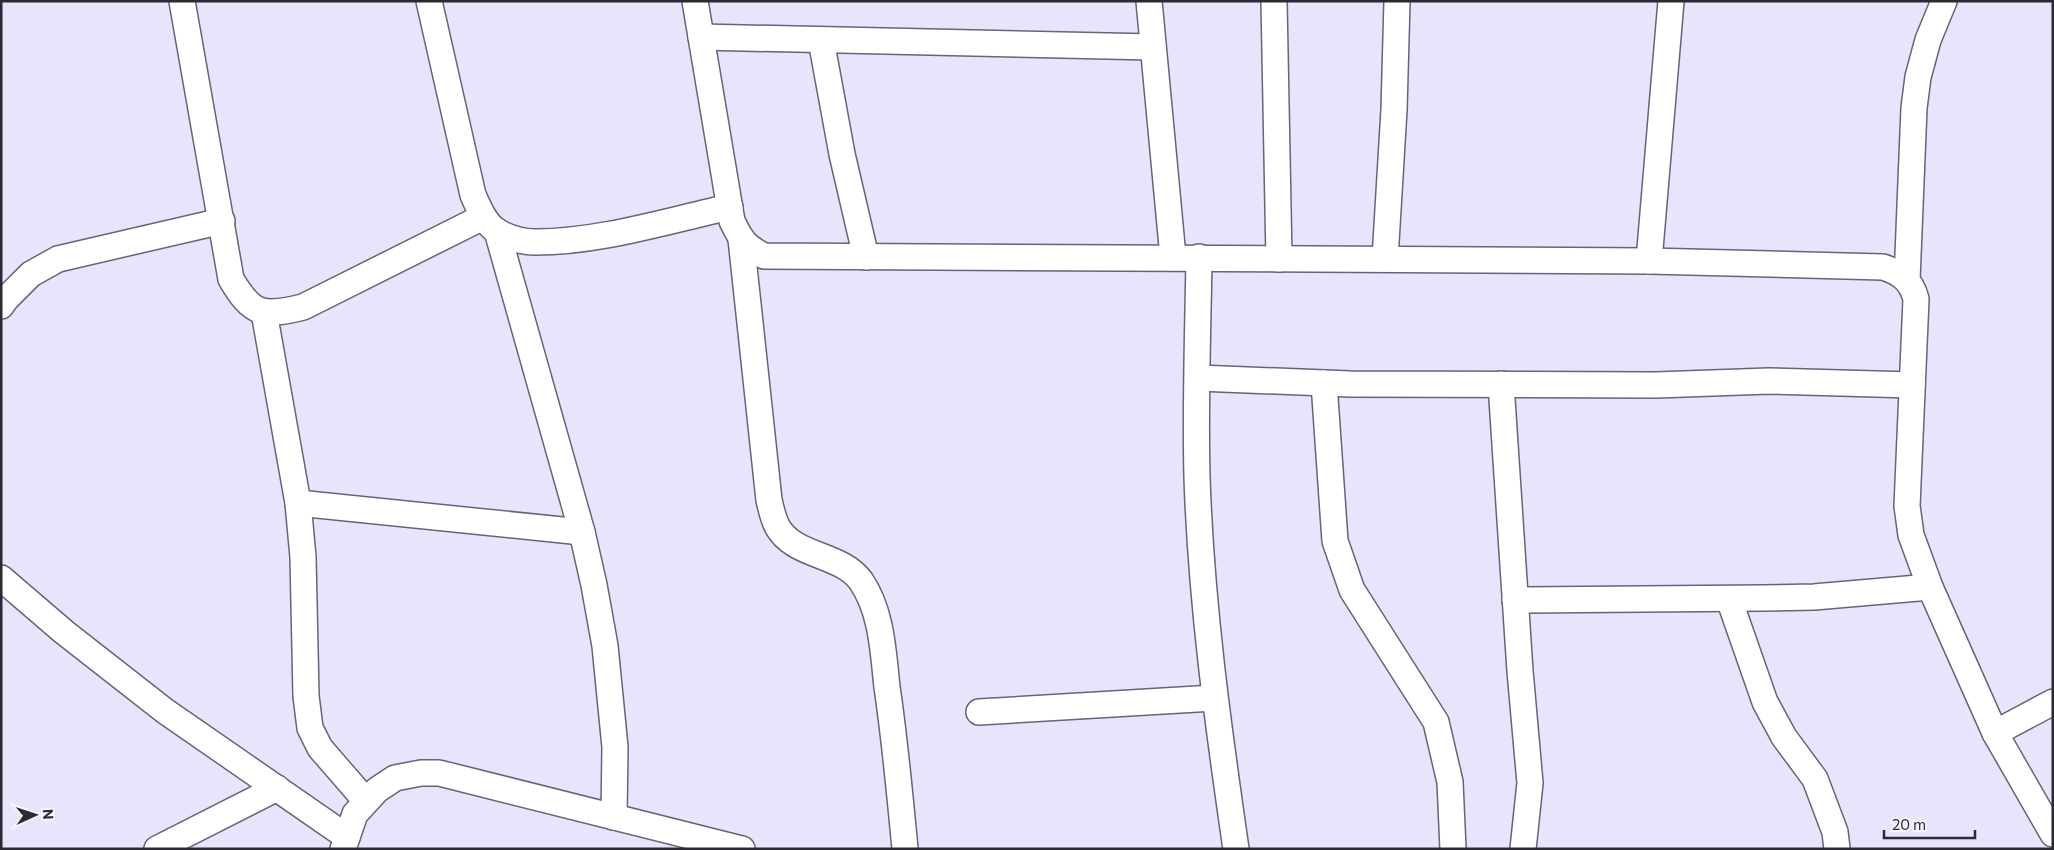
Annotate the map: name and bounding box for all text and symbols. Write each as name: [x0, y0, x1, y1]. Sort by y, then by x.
north arrow: [10, 790, 60, 840]
scale bar: [1884, 808, 1975, 840]
text: N: [40, 809, 57, 820]
text: 20 m: [1892, 815, 1926, 833]

